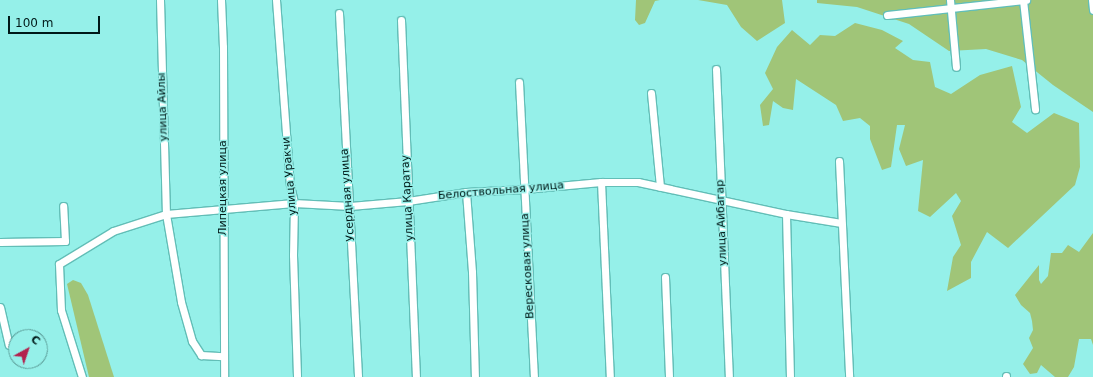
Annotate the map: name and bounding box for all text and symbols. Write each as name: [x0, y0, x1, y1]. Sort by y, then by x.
scale bar: [10, 8, 102, 34]
text: 100 m: [15, 16, 53, 30]
street label: улица Айлы: [155, 72, 171, 142]
street label: улица Уракчи: [280, 136, 300, 216]
street label: Липецкая улица: [216, 140, 230, 236]
street label: Усердная улица: [338, 148, 358, 242]
street label: улица Каратау: [399, 155, 417, 241]
street label: Белоствольная улица: [438, 179, 564, 203]
street label: улица Айбагар: [714, 180, 730, 266]
street label: Вересковая улица: [519, 213, 537, 319]
north arrow: [8, 329, 48, 369]
text: С: [28, 333, 43, 348]

